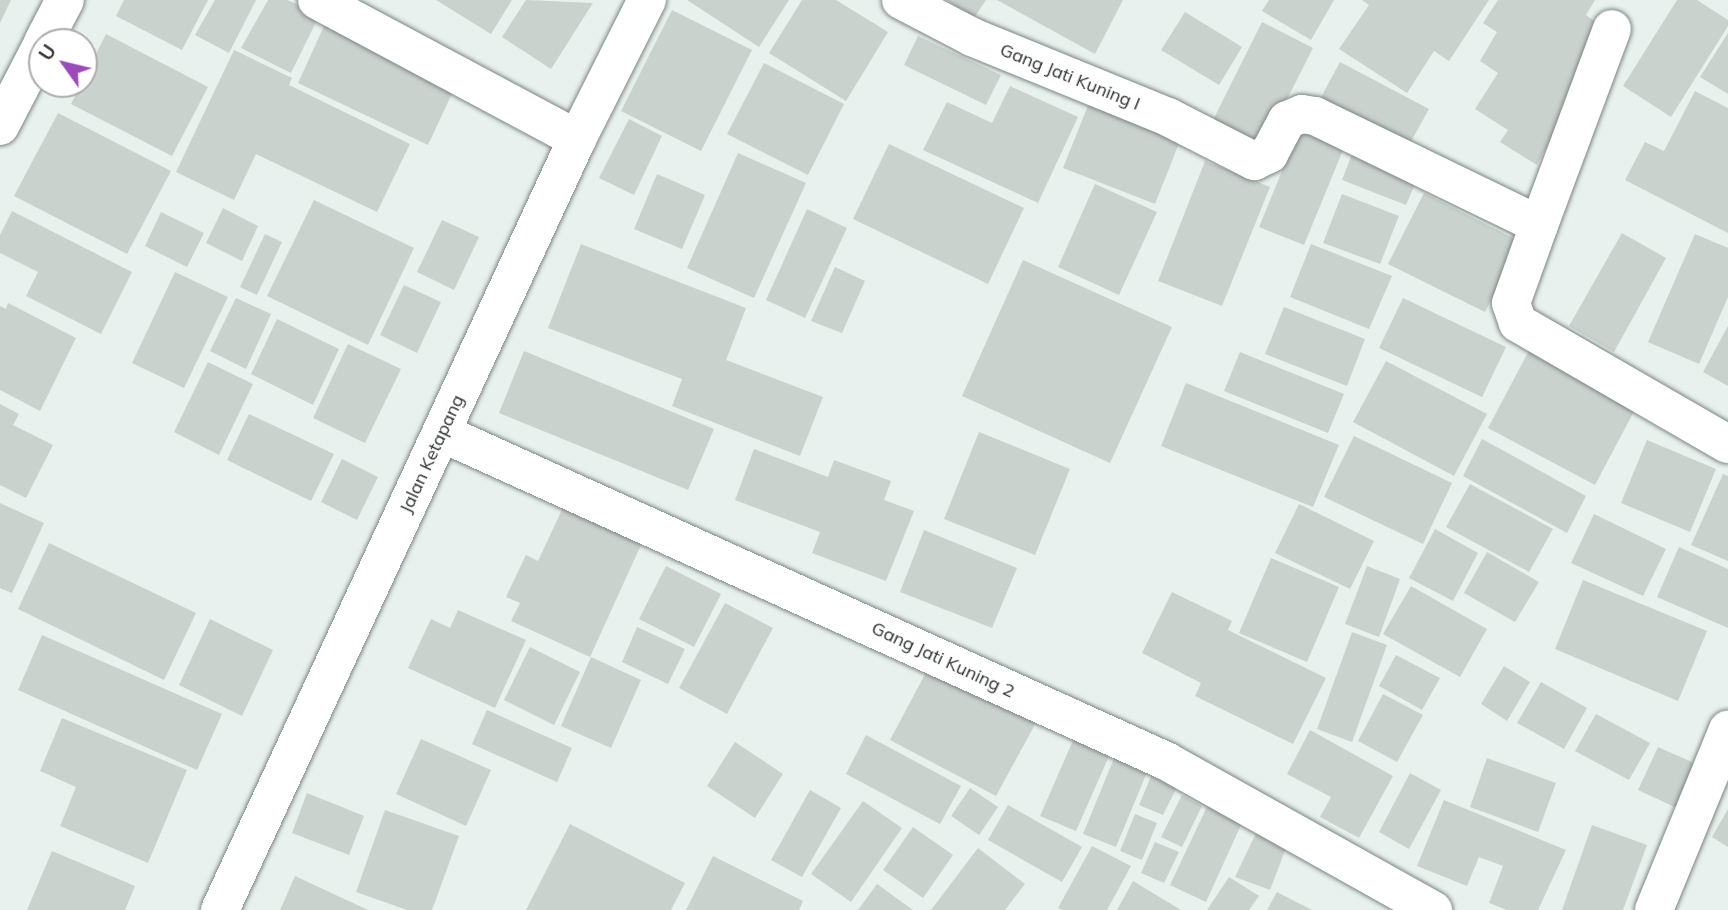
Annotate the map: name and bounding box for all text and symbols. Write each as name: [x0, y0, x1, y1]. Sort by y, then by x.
north arrow: [28, 28, 98, 98]
street label: Gang Jati Kuning I: [997, 39, 1143, 115]
text: U: [33, 40, 61, 65]
street label: Jalan Ketapang: [395, 391, 469, 517]
street label: Gang Jati Kuning 2: [868, 617, 1018, 703]

